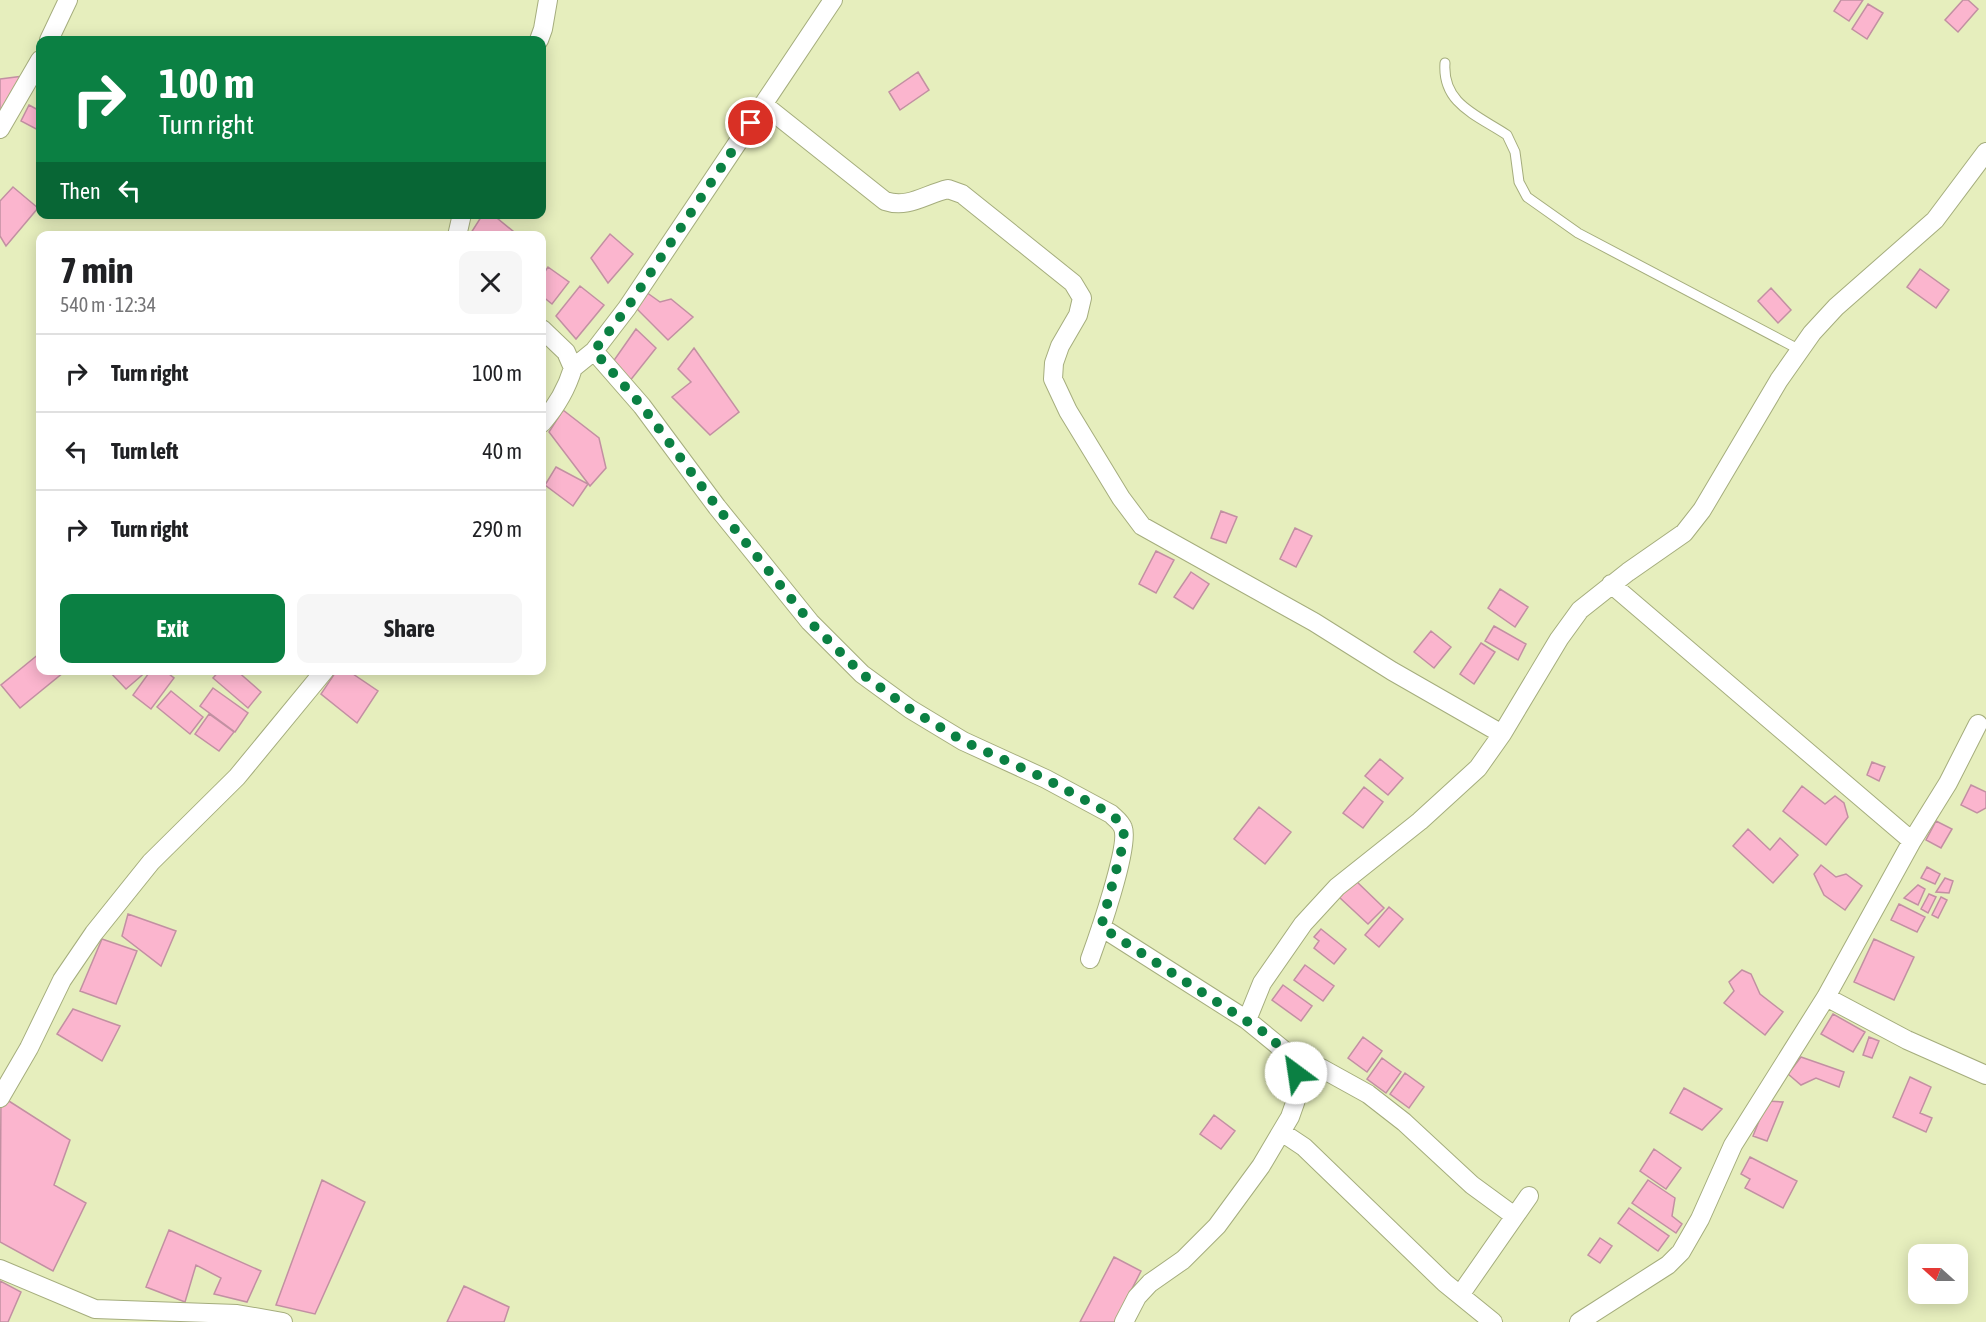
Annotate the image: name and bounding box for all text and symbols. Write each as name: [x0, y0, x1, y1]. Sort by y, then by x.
text: 100 m: [159, 59, 254, 107]
icon: right: [60, 60, 138, 138]
pin: [725, 97, 776, 148]
icon: arrive: [734, 106, 767, 139]
text: Turn right: [159, 109, 254, 140]
icon: left: [113, 174, 146, 207]
text: Then: [60, 178, 101, 204]
text: 7 min: [60, 249, 134, 291]
button: close: [459, 251, 522, 314]
text: 540 m · 12:34: [60, 293, 156, 316]
icon: right: [60, 357, 93, 390]
text: Turn right: [111, 360, 188, 386]
text: 100 m: [472, 360, 522, 386]
icon: left: [60, 435, 93, 468]
text: Turn left: [111, 438, 178, 464]
text: 40 m: [482, 438, 522, 464]
icon: right: [60, 513, 93, 546]
text: Turn right: [111, 516, 188, 542]
text: 290 m: [472, 516, 522, 542]
button: Exit: [60, 594, 285, 663]
button: Share: [297, 594, 522, 663]
position arrow: [1264, 1041, 1328, 1105]
north arrow: [1908, 1244, 1968, 1304]
map controls: [1908, 1244, 1968, 1304]

